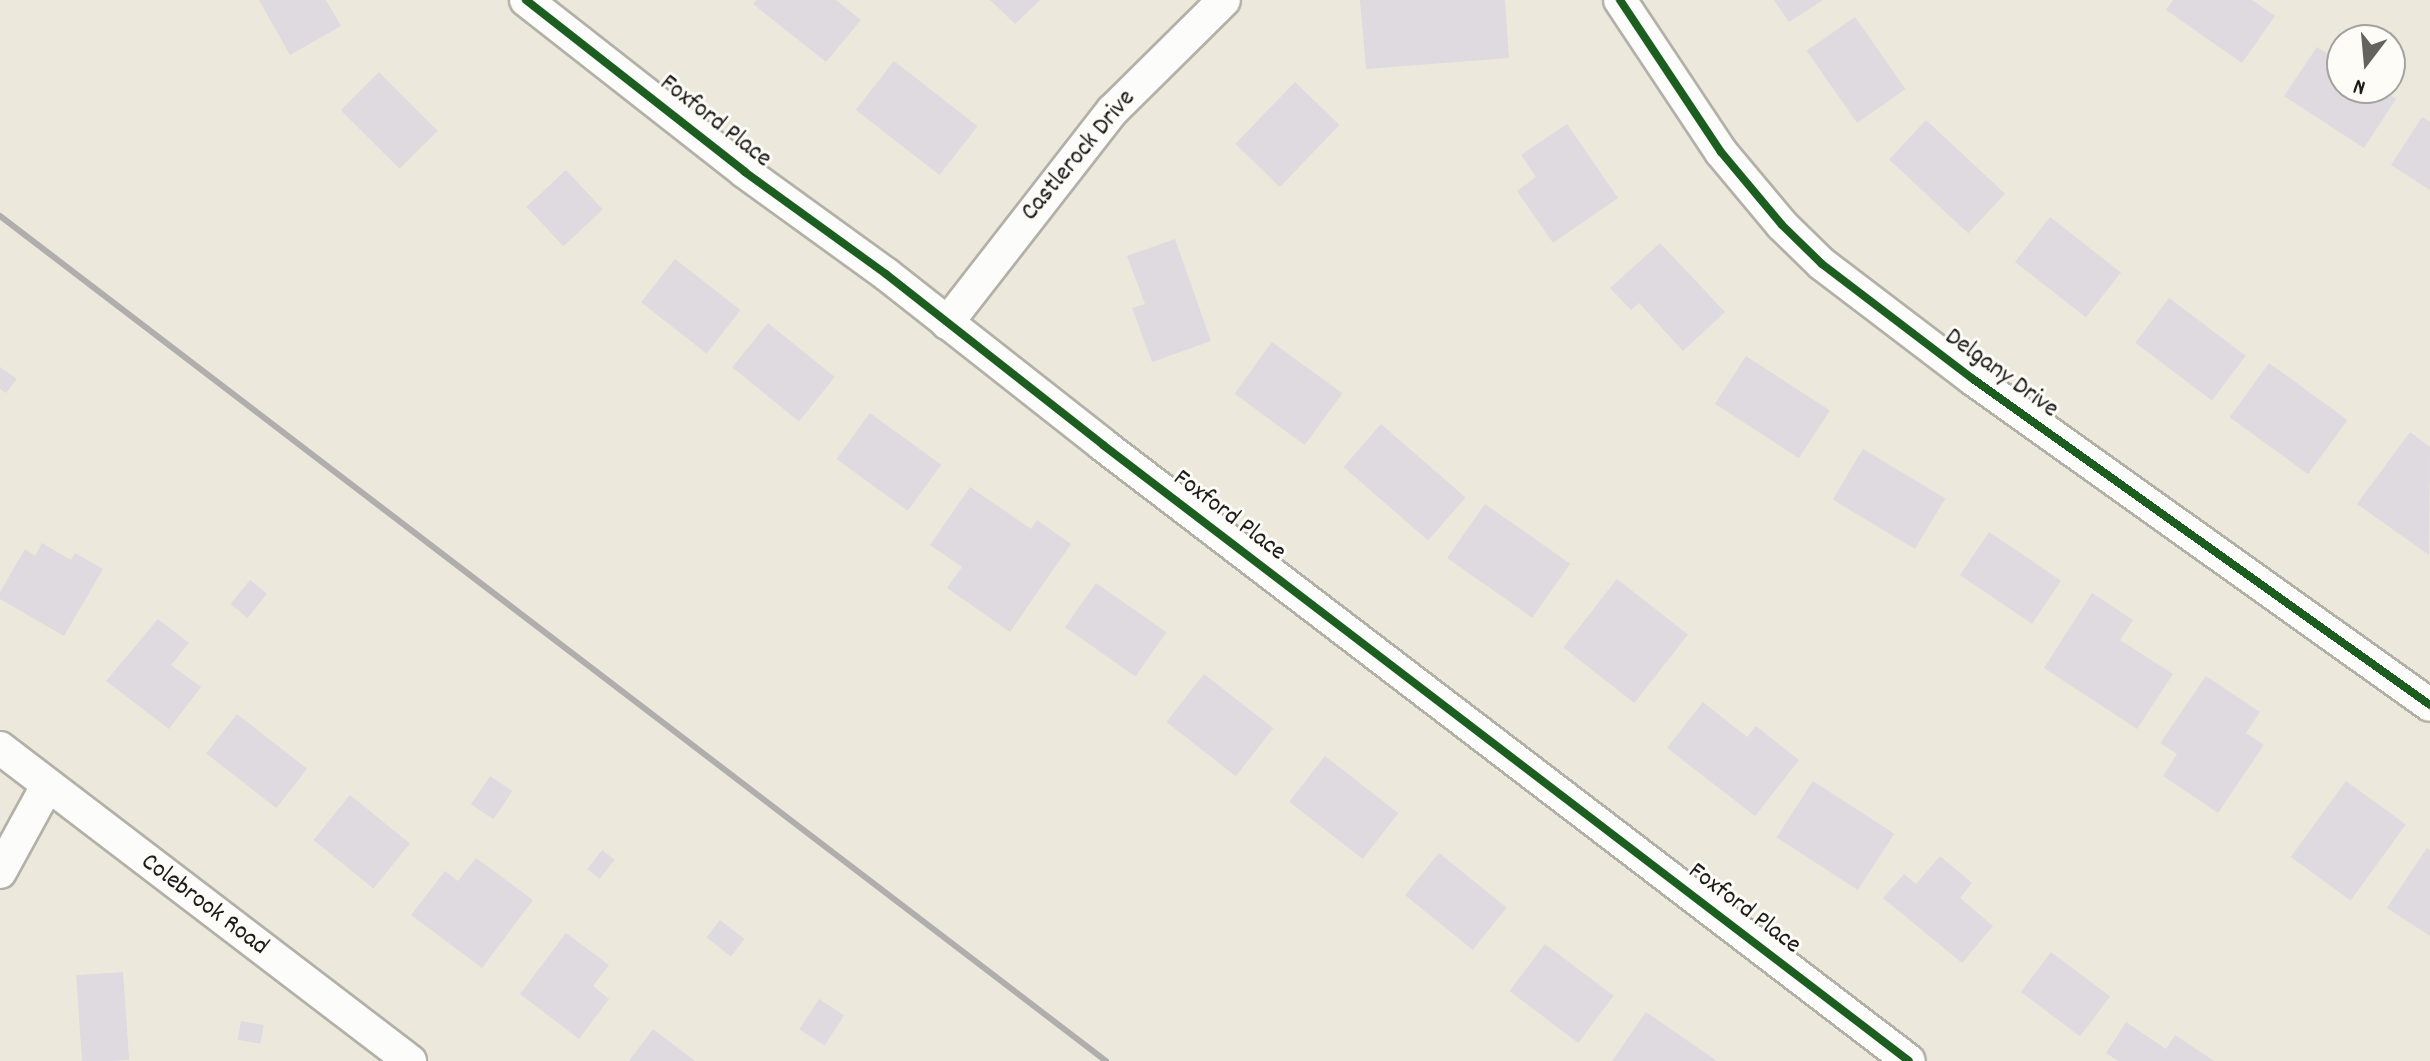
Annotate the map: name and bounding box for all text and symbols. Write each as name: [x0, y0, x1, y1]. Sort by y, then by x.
north arrow: [2326, 24, 2406, 104]
street label: Foxford Place: [653, 69, 777, 175]
text: N: [2350, 69, 2369, 102]
street label: Castlerock Drive: [1015, 84, 1143, 228]
street label: Delgany Drive: [1938, 322, 2064, 426]
street label: Foxford Place: [1166, 463, 1292, 569]
street label: Colebrook Road: [134, 847, 274, 963]
street label: Foxford Place: [1681, 856, 1807, 962]

